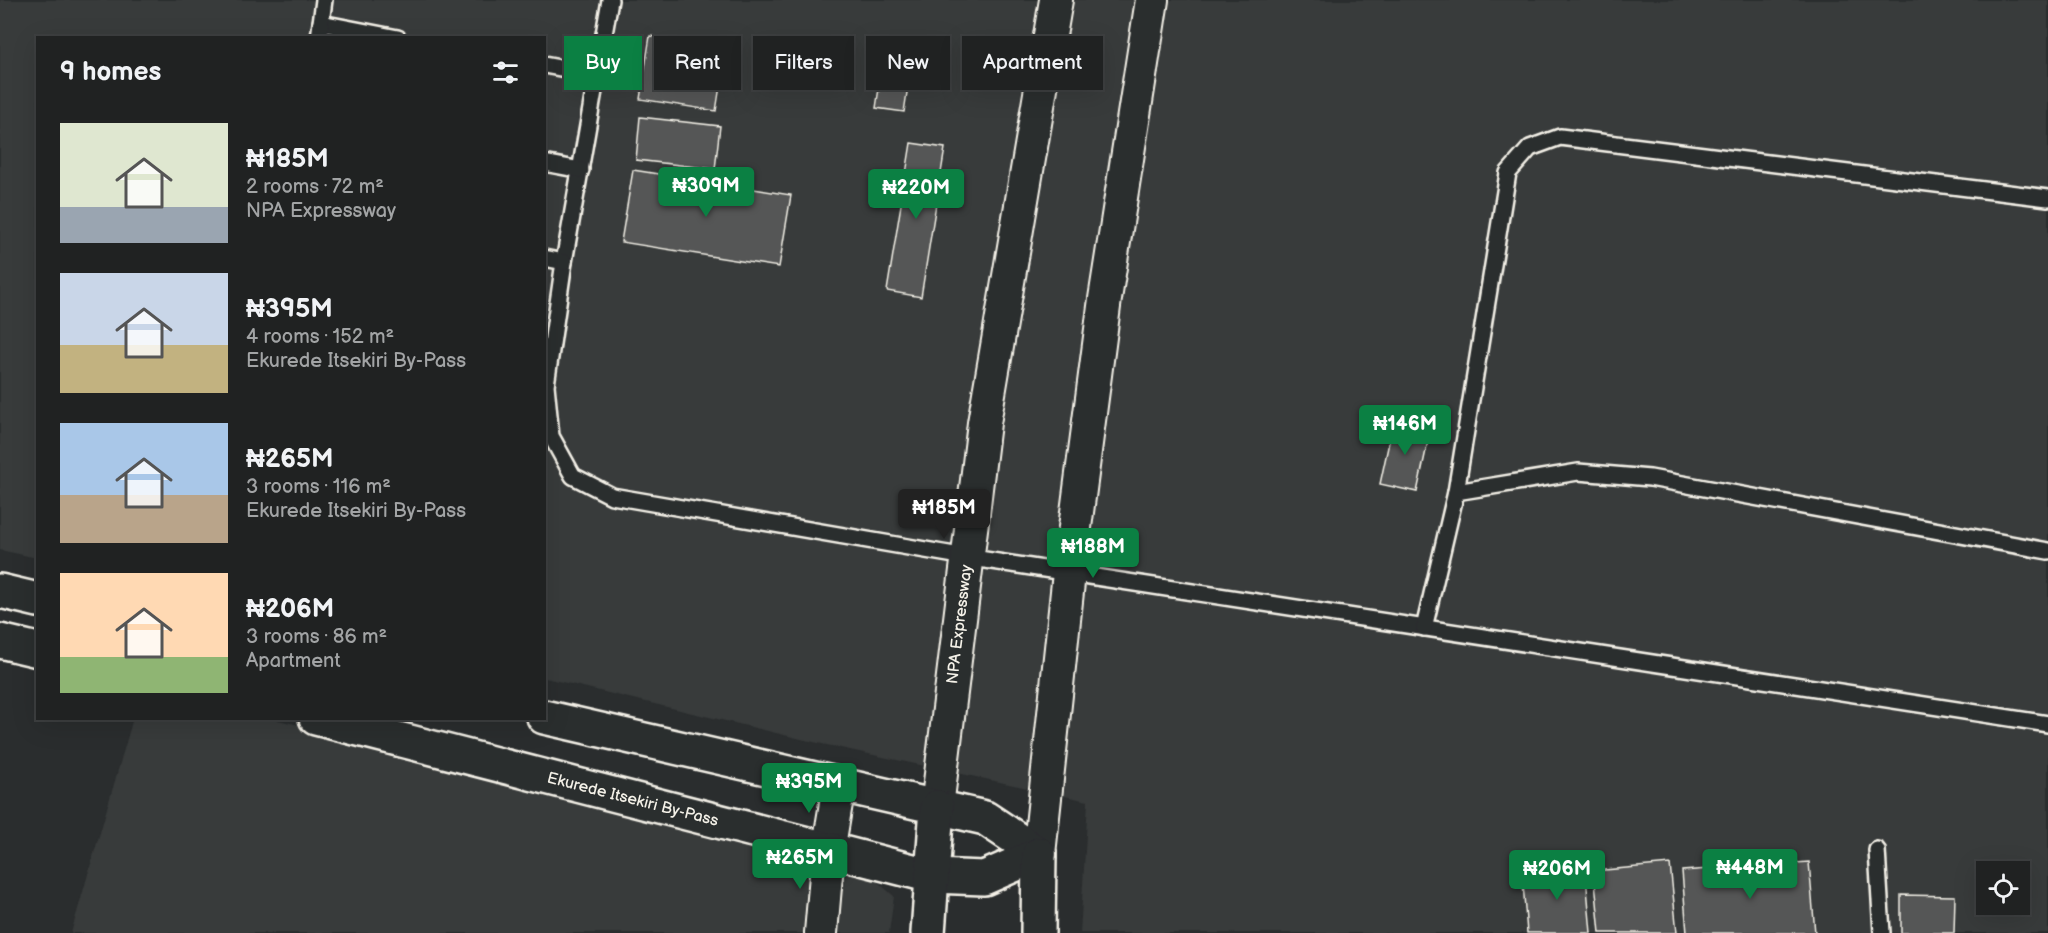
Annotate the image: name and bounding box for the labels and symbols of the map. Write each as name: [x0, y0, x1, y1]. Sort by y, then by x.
pin: ₦309M: [664, 167, 748, 218]
pin: ₦220M: [874, 169, 958, 220]
pin: ₦146M: [1363, 405, 1447, 456]
pin: ₦185M: [902, 489, 986, 540]
pin: ₦188M: [1051, 528, 1135, 579]
street label: NPA Expressway: [943, 563, 976, 685]
pin: ₦395M: [767, 763, 851, 814]
street label: Ekurede Itsekiri By-Pass: [545, 768, 721, 830]
pin: ₦265M: [758, 839, 842, 890]
pin: ₦448M: [1708, 849, 1792, 900]
pin: ₦206M: [1515, 850, 1599, 901]

